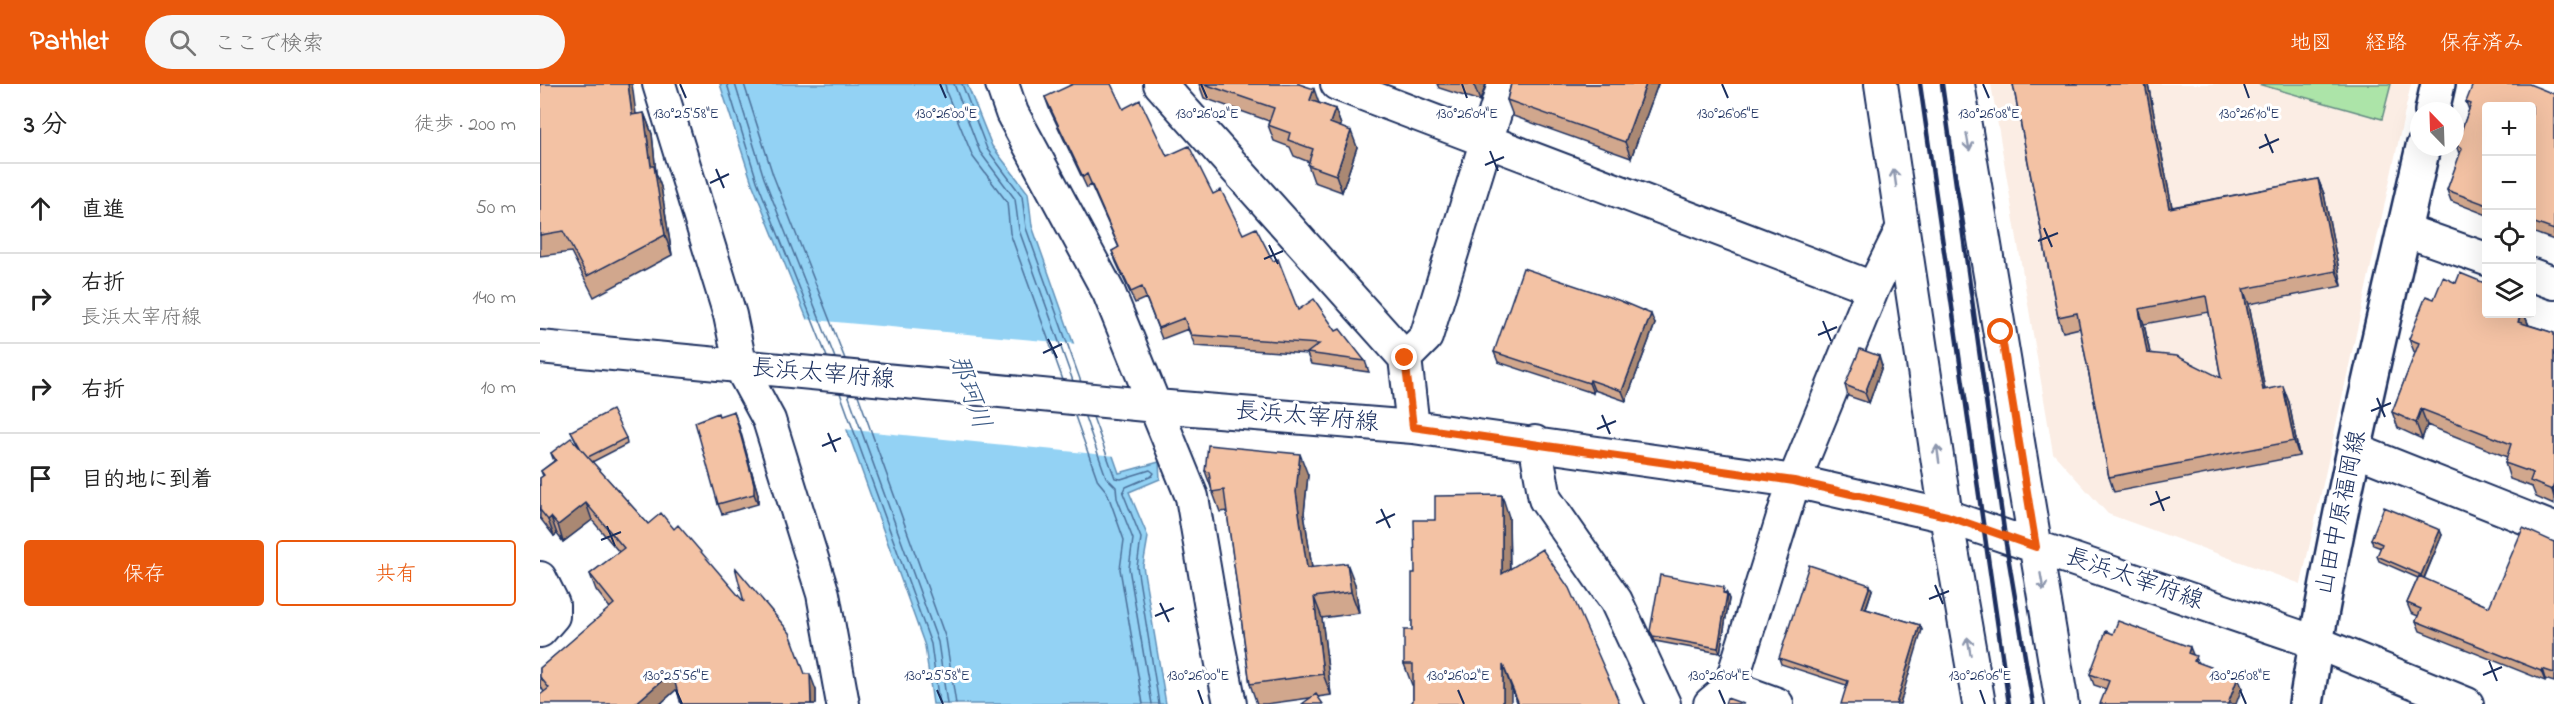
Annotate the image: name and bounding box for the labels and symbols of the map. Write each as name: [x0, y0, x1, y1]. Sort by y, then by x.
north arrow: [2410, 102, 2464, 156]
text: 130°25'58"E: [653, 103, 719, 125]
text: 130°26'00"E: [915, 103, 977, 125]
text: 130°26'02"E: [1175, 103, 1239, 125]
text: 130°26'04"E: [1436, 103, 1498, 125]
text: 130°26'06"E: [1697, 103, 1759, 125]
text: 130°26'08"E: [1958, 103, 2020, 125]
text: 130°26'10"E: [2219, 103, 2279, 125]
one-way arrow: [1963, 131, 1974, 151]
one-way arrow: [1889, 169, 1900, 189]
route start: [1987, 318, 2013, 344]
route end: [1391, 344, 1417, 370]
water label: 那珂川: [937, 349, 999, 435]
street label: 長浜太宰府線: [750, 351, 896, 399]
street label: 長浜太宰府線: [1234, 394, 1380, 442]
street label: 山田中原福岡線: [2307, 427, 2377, 599]
one-way arrow: [1932, 445, 1943, 464]
street label: 長浜太宰府線: [2060, 540, 2208, 620]
one-way arrow: [2037, 572, 2048, 592]
one-way arrow: [1964, 637, 1975, 657]
text: 130°25'56"E: [643, 665, 709, 687]
text: 130°25'58"E: [904, 665, 970, 687]
text: 130°26'00"E: [1167, 665, 1229, 687]
text: 130°26'02"E: [1426, 665, 1490, 687]
text: 130°26'04"E: [1688, 665, 1750, 687]
text: 130°26'06"E: [1949, 665, 2011, 687]
text: 130°26'08"E: [2209, 665, 2271, 687]

